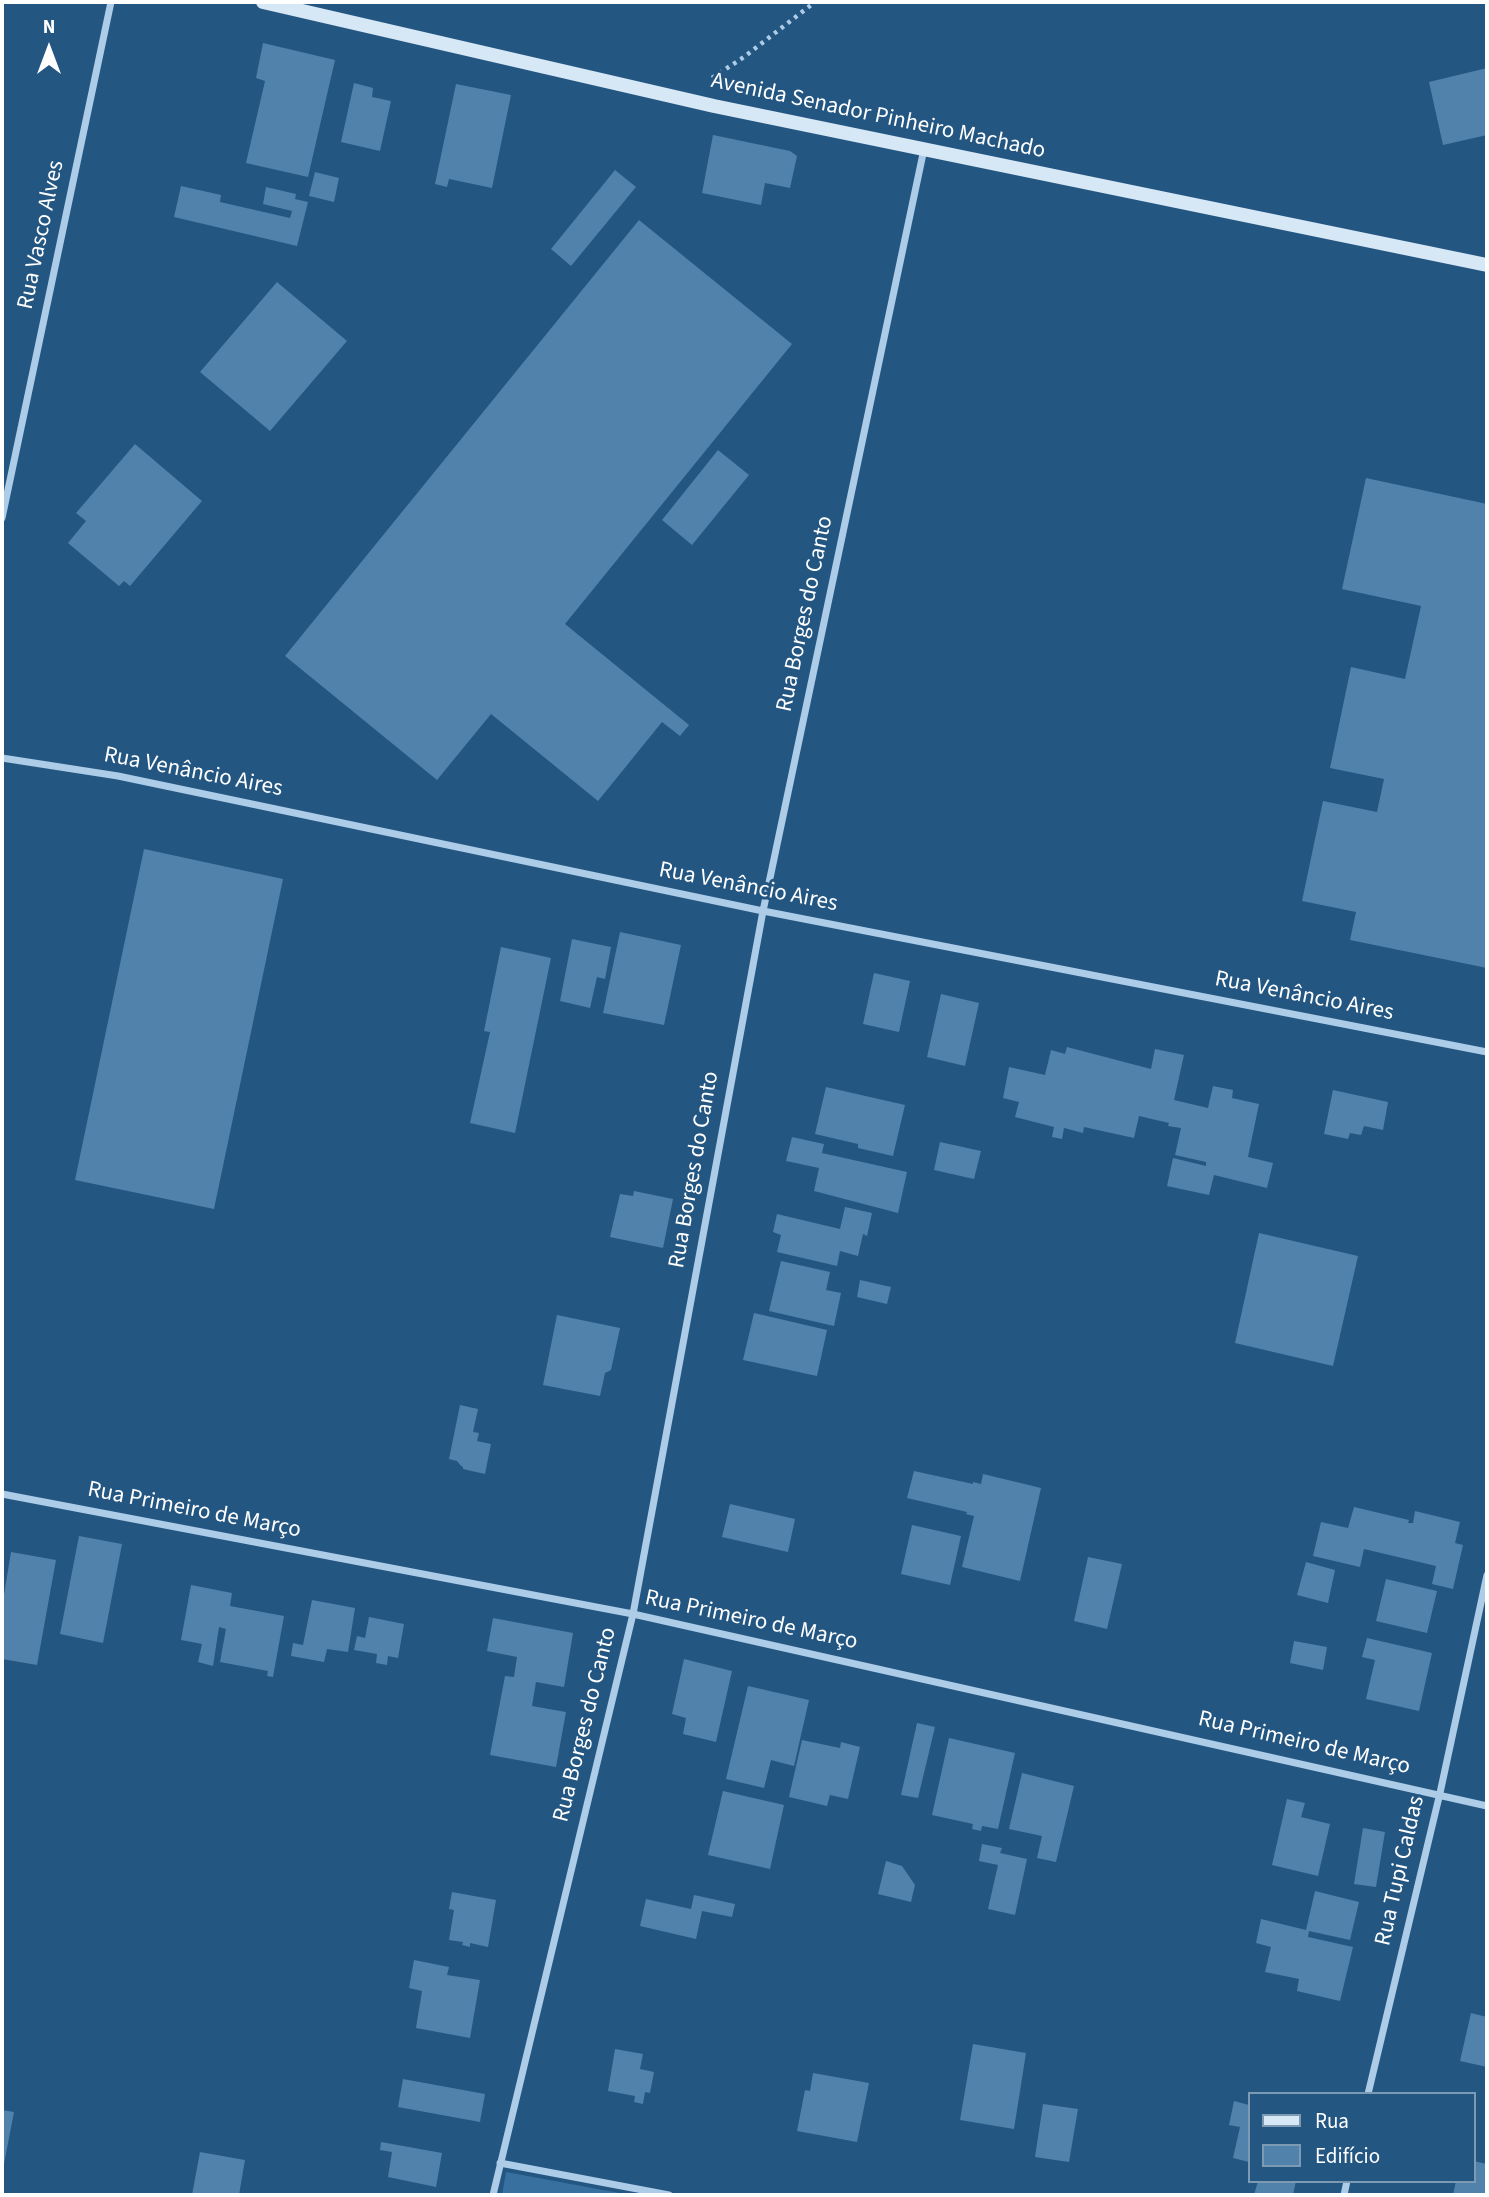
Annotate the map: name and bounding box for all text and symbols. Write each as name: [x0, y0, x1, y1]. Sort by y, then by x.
north arrow: [14, 14, 84, 84]
text: N: [43, 14, 55, 41]
street label: Avenida Senador Pinheiro Machado: [708, 68, 1048, 166]
street label: Rua Vasco Alves: [13, 158, 71, 312]
street label: Rua Borges do Canto: [772, 514, 840, 714]
street label: Rua Venâncio Aires: [101, 742, 285, 804]
street label: Rua Venâncio Aires: [656, 857, 840, 919]
street label: Rua Venâncio Aires: [1212, 966, 1396, 1028]
street label: Rua Borges do Canto: [664, 1069, 726, 1271]
street label: Rua Primeiro de Março: [85, 1477, 303, 1545]
street label: Rua Primeiro de Março: [642, 1585, 860, 1657]
street label: Rua Borges do Canto: [548, 1625, 624, 1825]
street label: Rua Primeiro de Março: [1195, 1706, 1413, 1782]
street label: Rua Tupi Caldas: [1370, 1793, 1432, 1949]
legend: [1248, 2092, 1475, 2183]
text: Rua: [1315, 2106, 1349, 2136]
text: Edifício: [1315, 2141, 1380, 2171]

